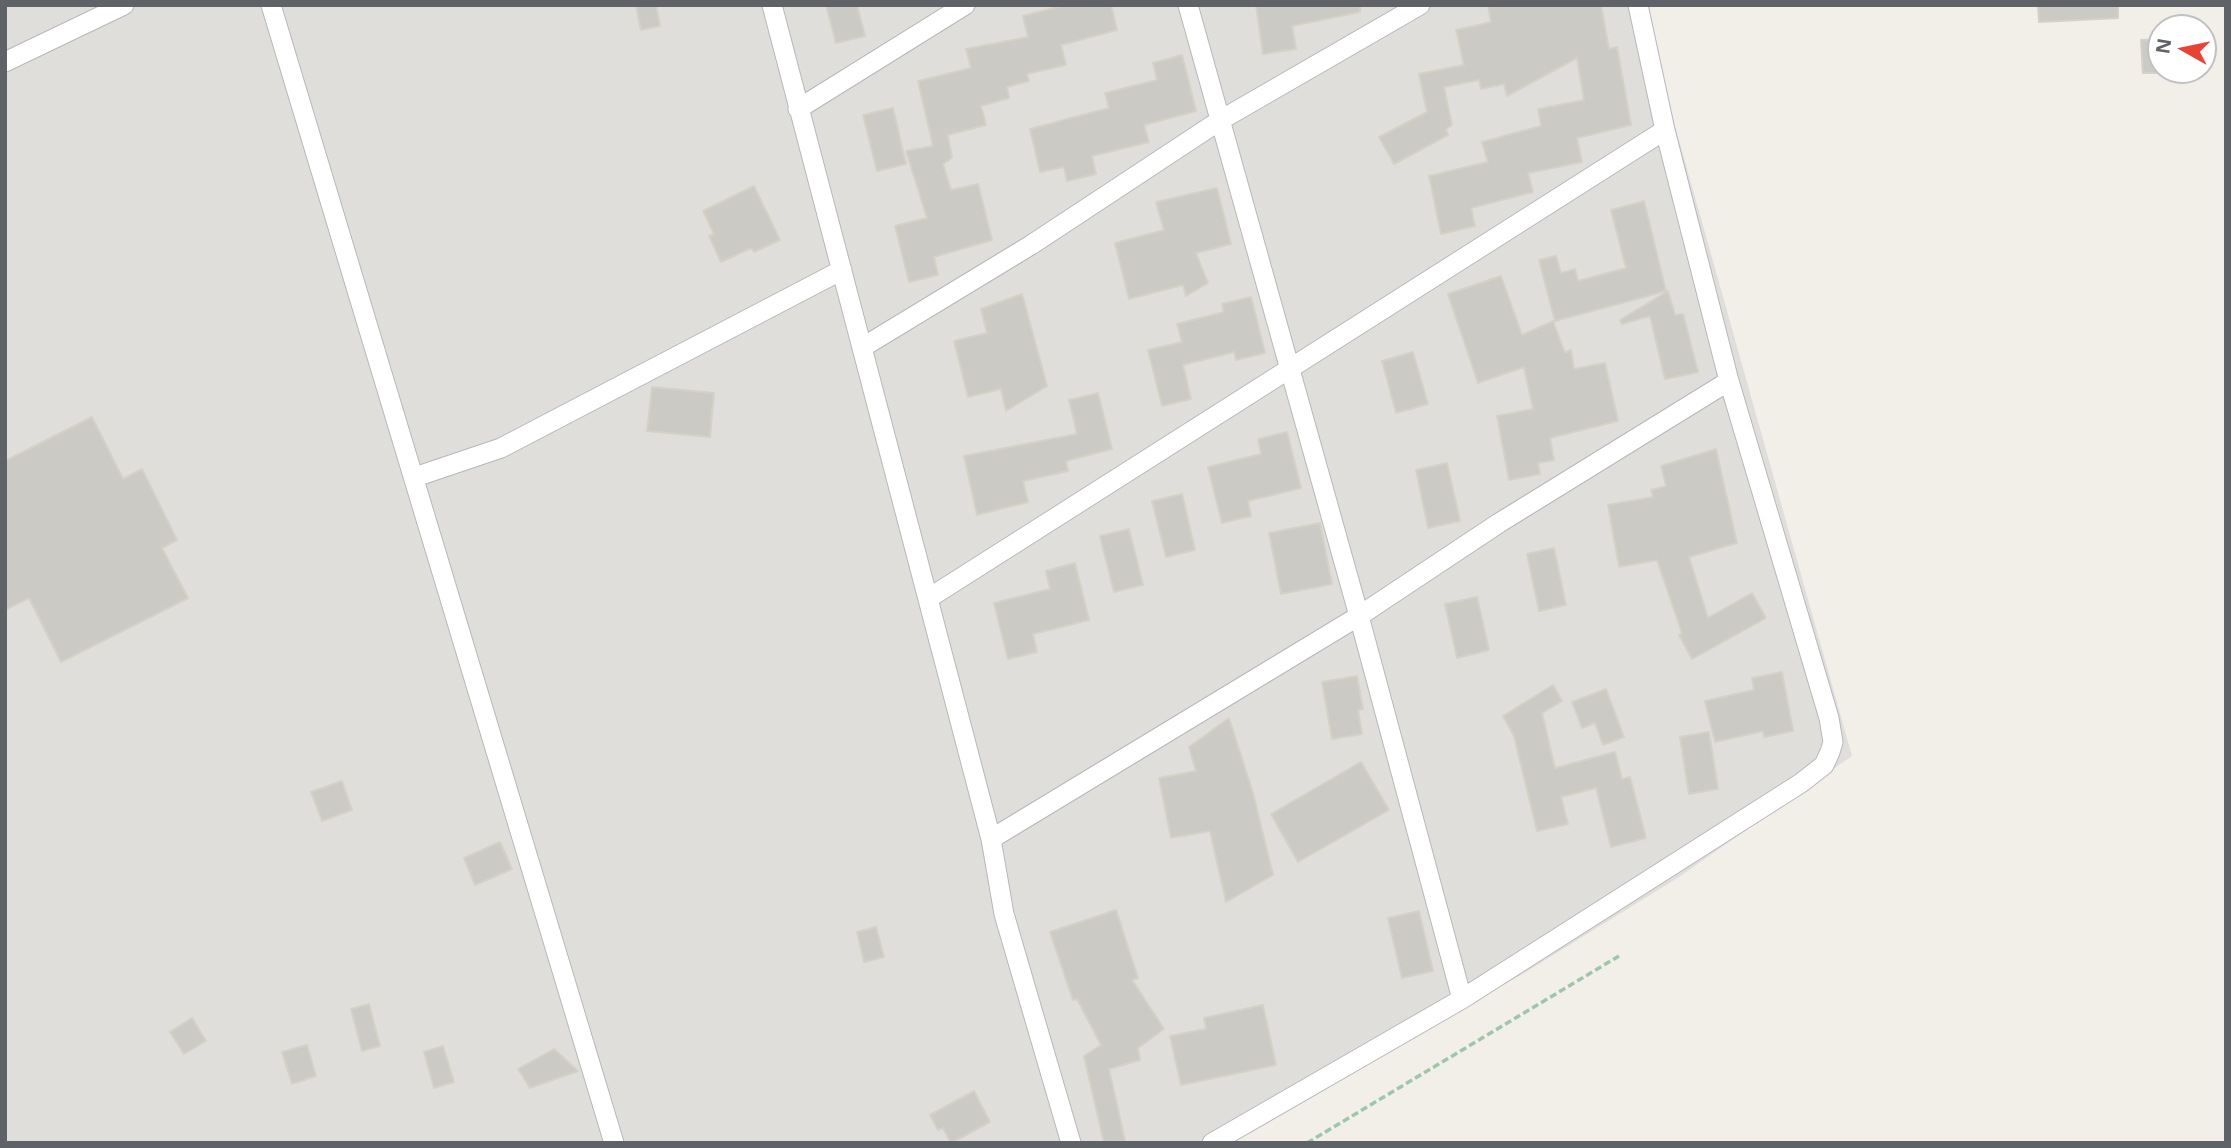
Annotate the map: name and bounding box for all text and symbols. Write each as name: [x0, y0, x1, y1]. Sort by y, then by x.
north arrow: [2147, 14, 2217, 84]
text: N: [2149, 36, 2177, 56]

